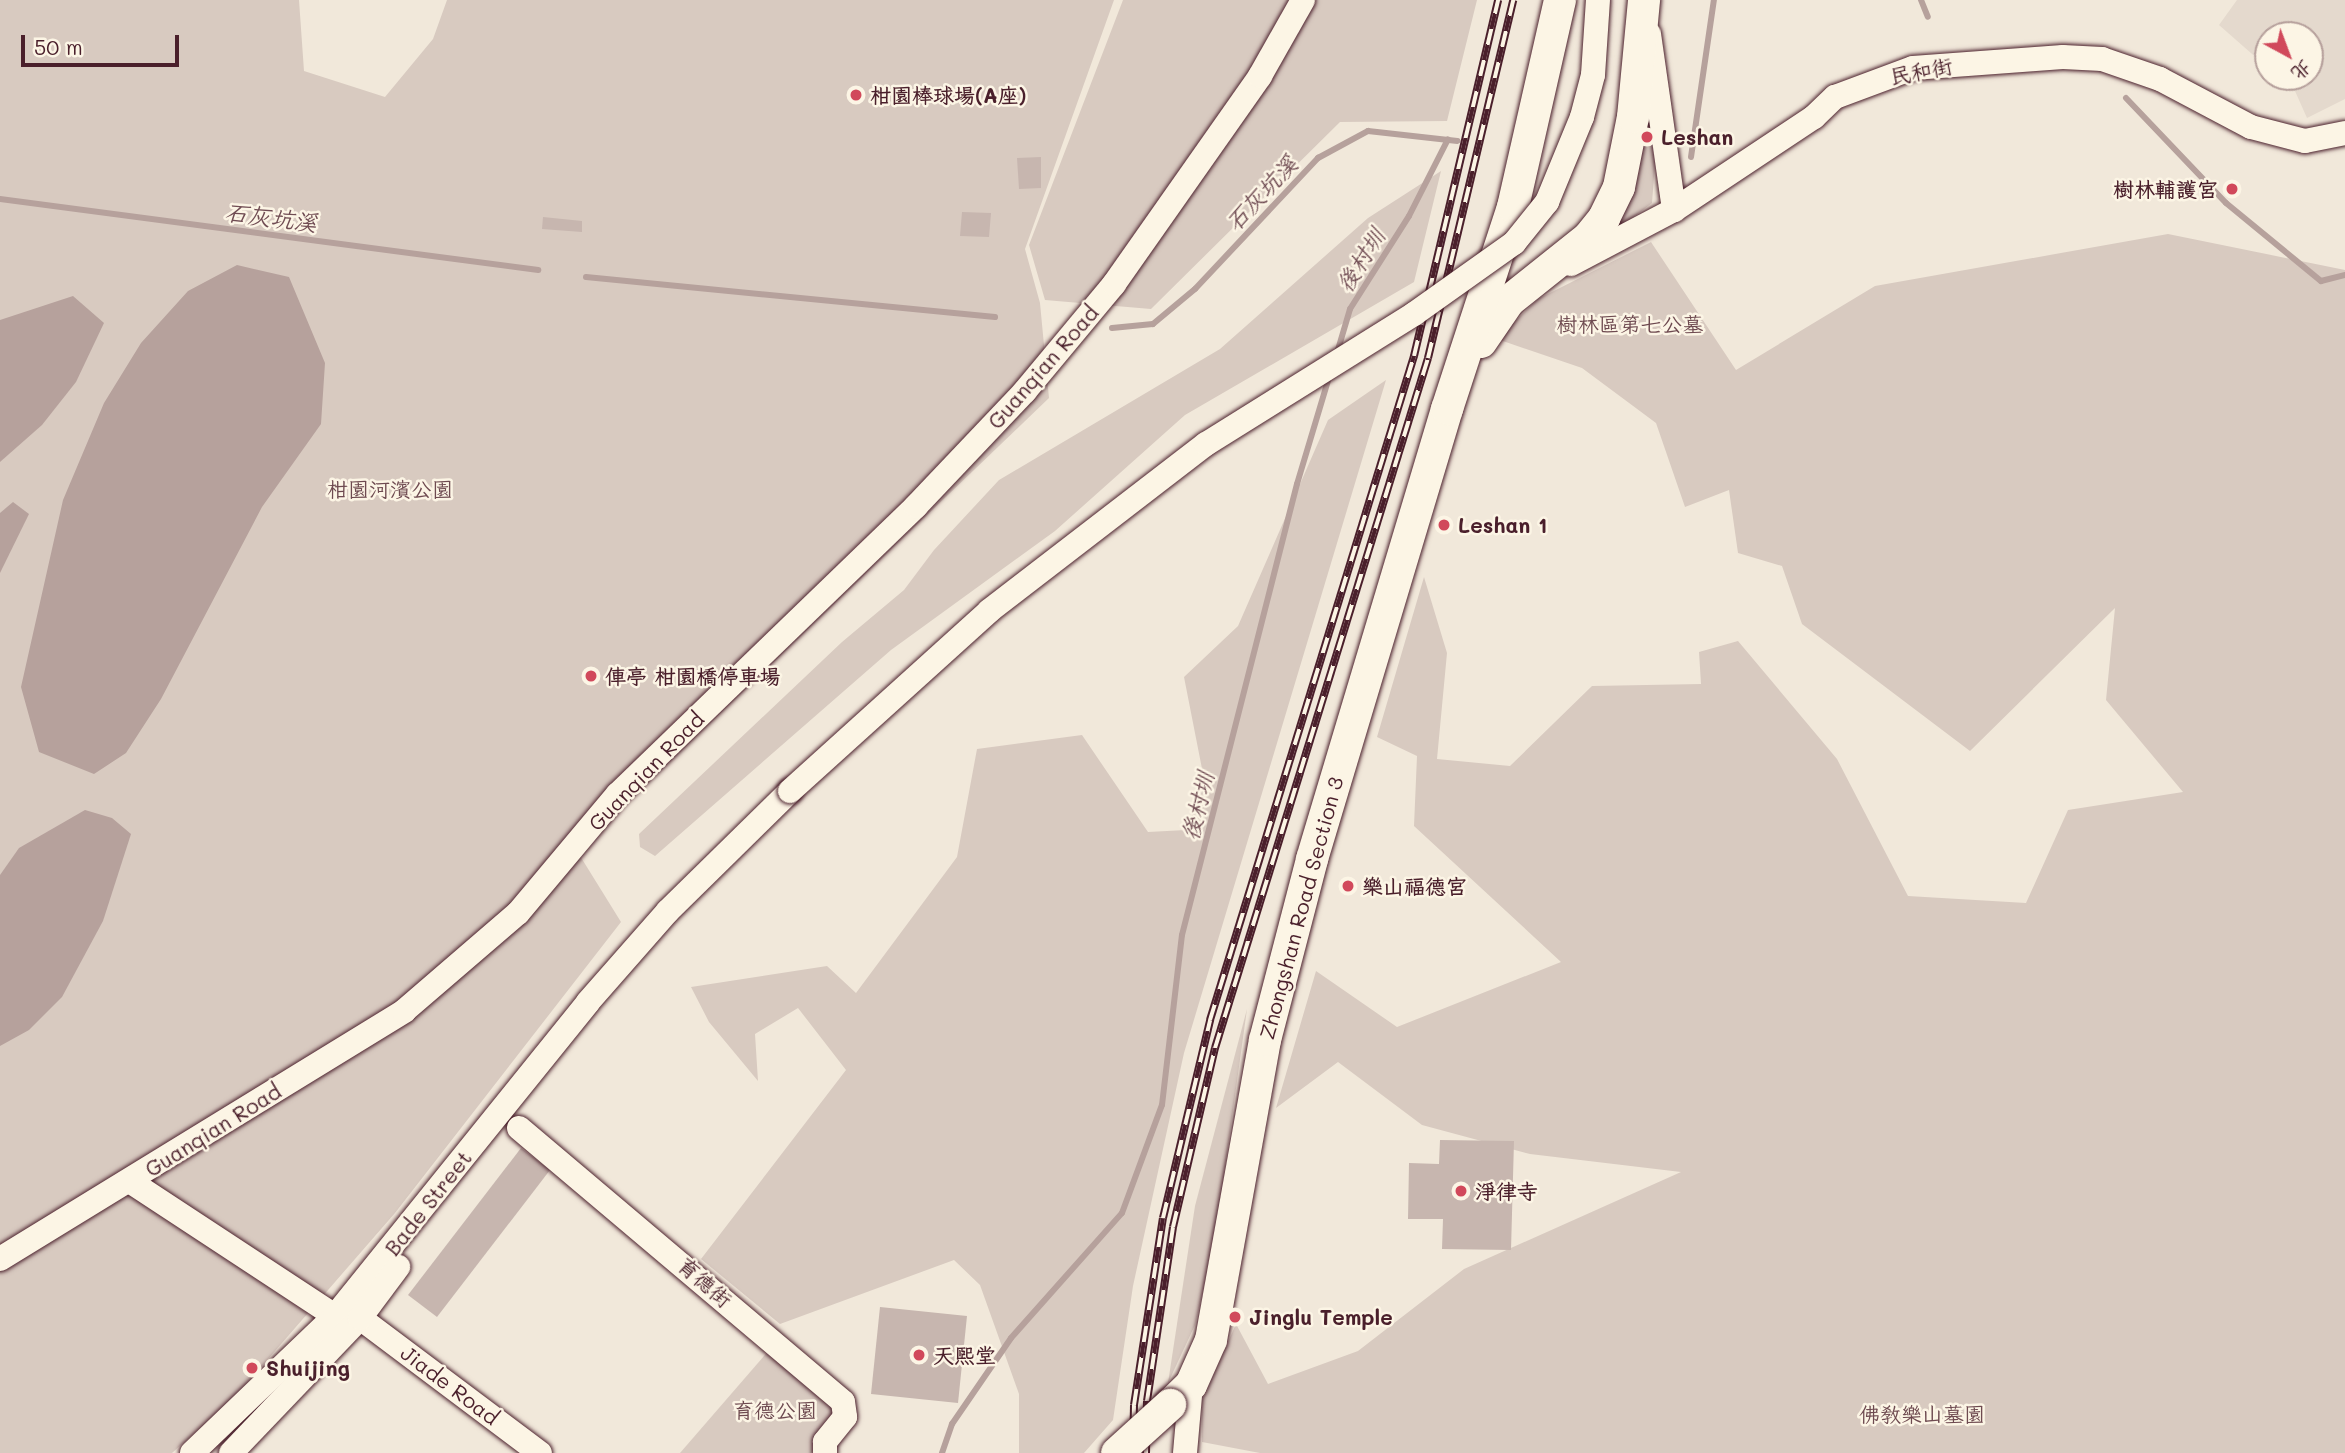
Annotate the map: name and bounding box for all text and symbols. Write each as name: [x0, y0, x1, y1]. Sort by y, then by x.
scale bar: [24, 21, 182, 65]
north arrow: [2254, 21, 2324, 91]
text: 50 m: [34, 33, 83, 60]
street label: 民和街: [1888, 53, 1954, 89]
text: 北: [2286, 55, 2317, 86]
place label: 柑園棒球場(A座): [870, 82, 1026, 108]
marker: 柑園棒球場(A座): [848, 87, 864, 103]
place label: Leshan: [1661, 124, 1733, 150]
marker: Leshan: [1639, 129, 1655, 145]
water label: 石灰坑溪: [1220, 150, 1302, 236]
place label: 樹林輔護宮: [2113, 176, 2218, 202]
marker: 樹林輔護宮: [2224, 181, 2240, 197]
water label: 石灰坑溪: [224, 198, 318, 236]
water label: 後村圳: [1330, 223, 1390, 297]
street label: Guanqian Road: [983, 300, 1103, 434]
park label: 樹林區第七公墓: [1557, 311, 1703, 337]
park label: 柑園河濱公園: [327, 476, 453, 502]
place label: Leshan 1: [1458, 512, 1547, 538]
marker: Leshan 1: [1436, 517, 1452, 533]
place label: 俥亭 柑園橋停車場: [605, 663, 781, 689]
marker: 俥亭 柑園橋停車場: [583, 668, 599, 684]
street label: Guanqian Road: [583, 706, 709, 836]
water label: 後村圳: [1175, 769, 1219, 843]
street label: Zhongshan Road Section 3: [1254, 774, 1348, 1042]
place label: 樂山福德宮: [1362, 873, 1467, 899]
marker: 樂山福德宮: [1340, 878, 1356, 894]
street label: Guanqian Road: [140, 1078, 286, 1182]
street label: Bade Street: [379, 1146, 477, 1260]
place label: 淨律寺: [1475, 1178, 1538, 1204]
marker: 淨律寺: [1453, 1183, 1469, 1199]
street label: 育德街: [673, 1252, 737, 1312]
place label: Jinglu Temple: [1249, 1304, 1393, 1330]
marker: Jinglu Temple: [1227, 1309, 1243, 1325]
street label: Jiade Road: [396, 1340, 504, 1430]
place label: 天熙堂: [933, 1342, 996, 1368]
marker: 天熙堂: [911, 1347, 927, 1363]
place label: Shuijing: [266, 1355, 350, 1381]
marker: Shuijing: [244, 1360, 260, 1376]
park label: 育德公園: [733, 1397, 817, 1423]
park label: 佛教樂山墓園: [1859, 1401, 1985, 1427]

